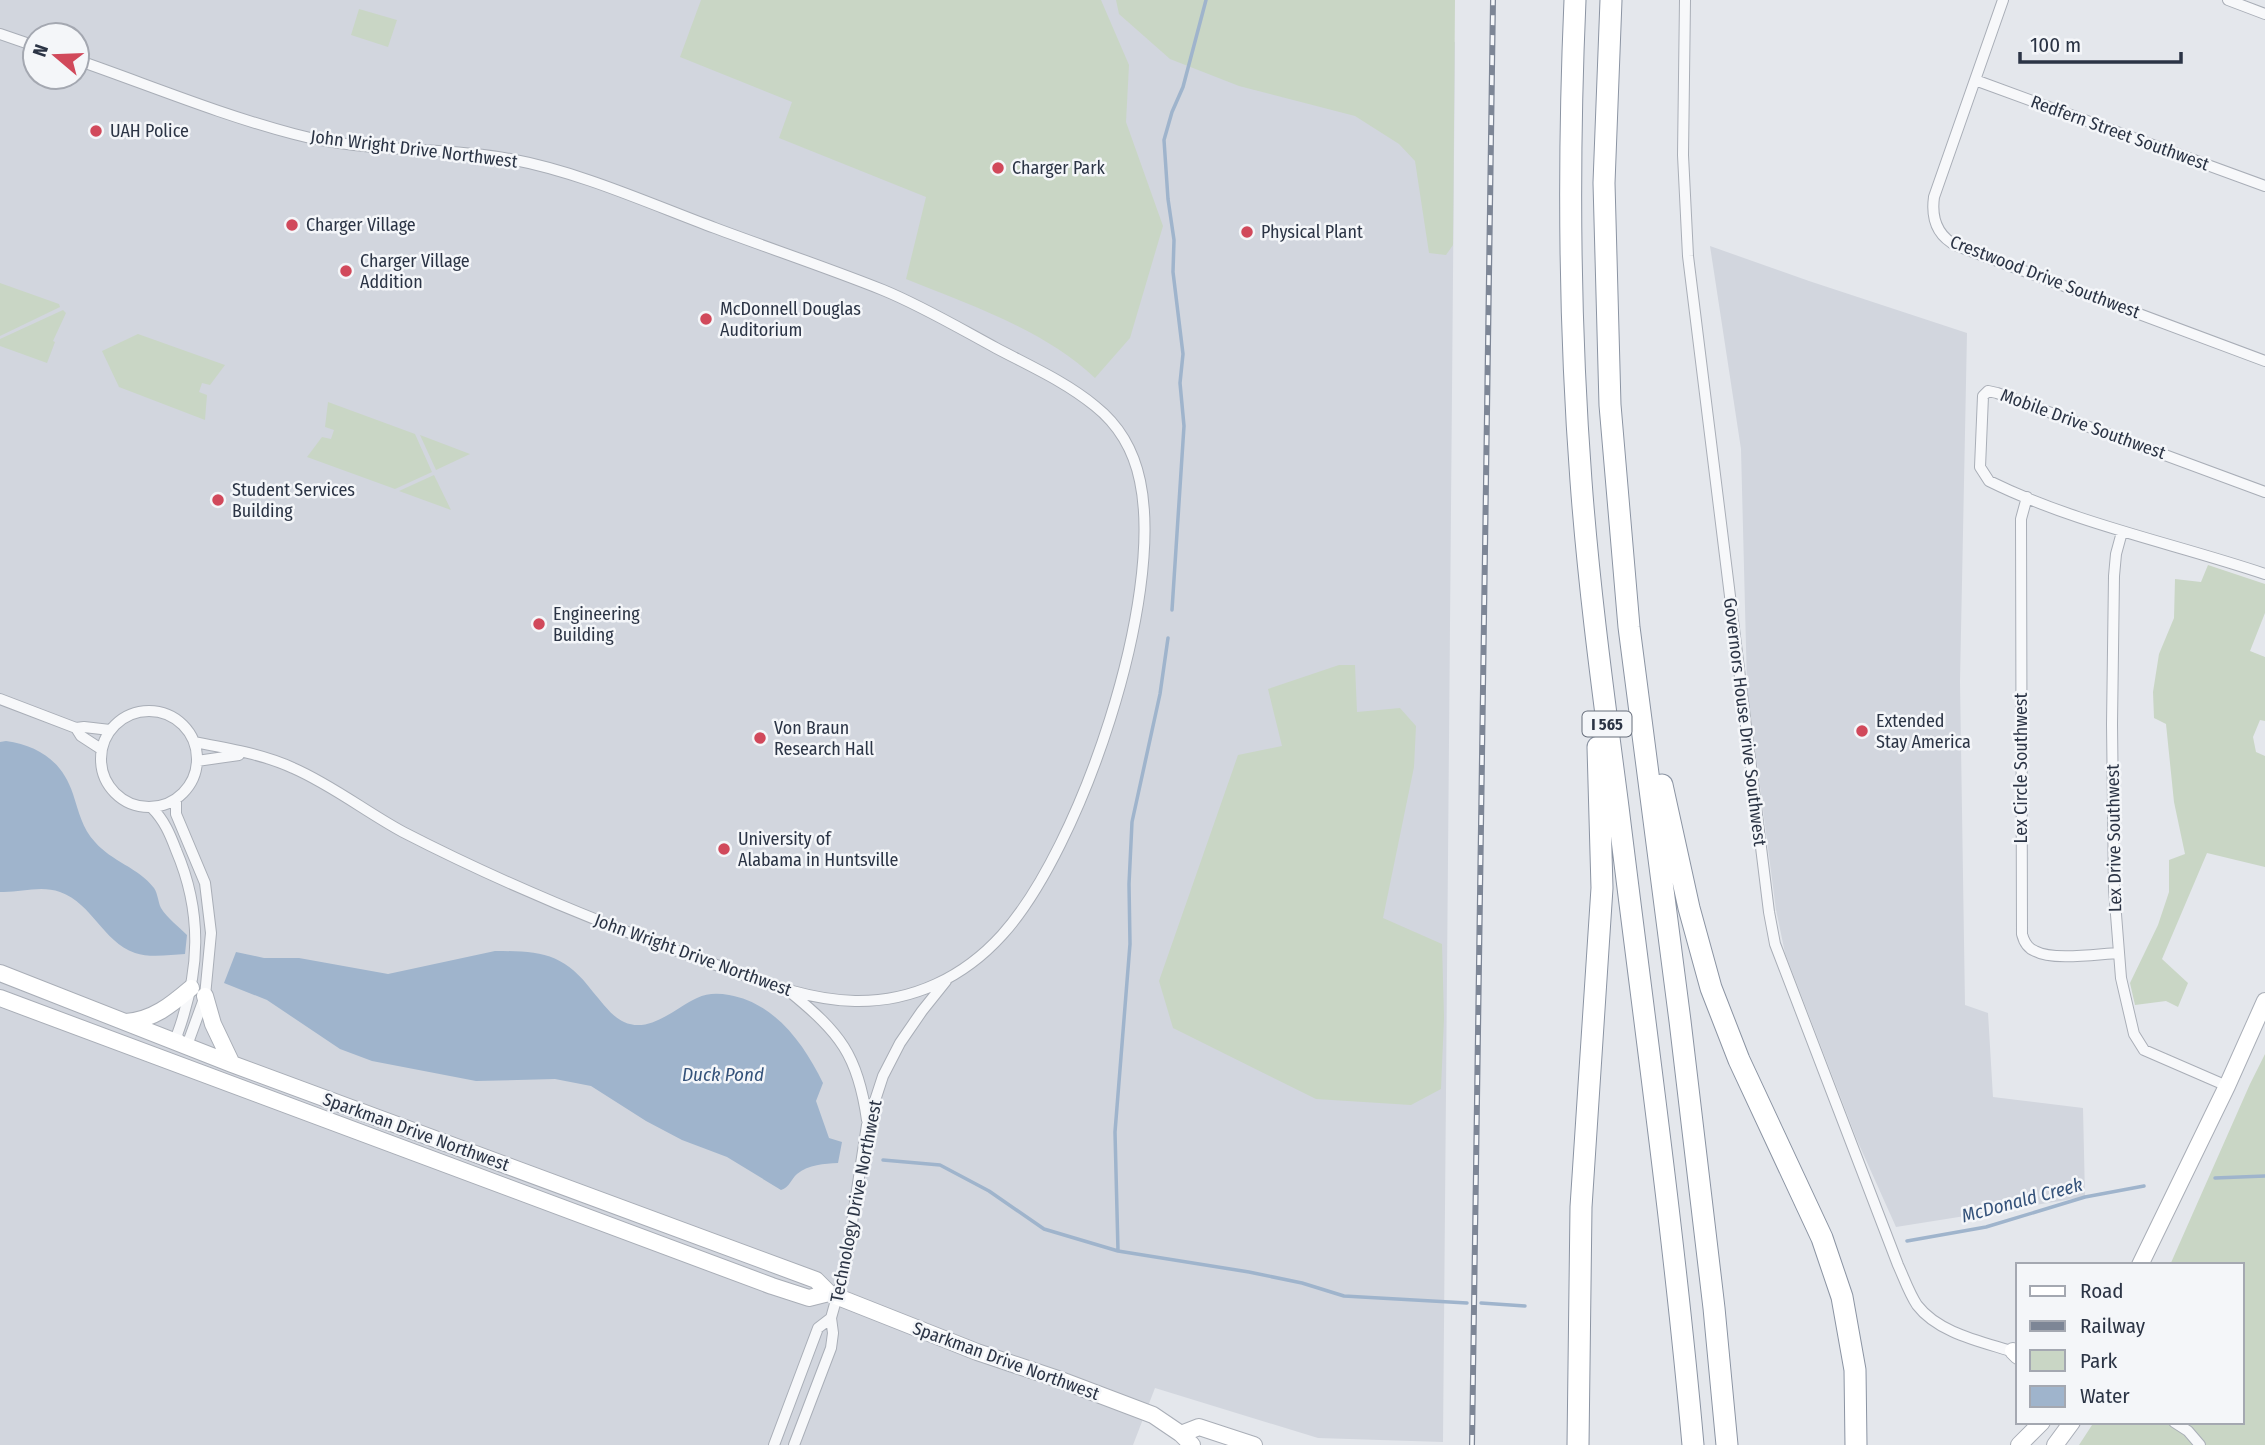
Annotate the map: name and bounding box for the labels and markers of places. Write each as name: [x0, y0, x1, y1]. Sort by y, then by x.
place label: UAH Police: [110, 120, 189, 142]
marker: UAH Police: [88, 123, 104, 139]
place label: Charger Park: [1012, 157, 1105, 179]
marker: Charger Park: [990, 160, 1006, 176]
place label: Charger Village: [306, 214, 416, 236]
marker: Charger Village: [284, 217, 300, 233]
place label: Physical Plant: [1261, 221, 1363, 243]
marker: Physical Plant: [1239, 224, 1255, 240]
place label: Charger Village Addition: [360, 250, 470, 293]
marker: Charger Village Addition: [338, 263, 354, 279]
place label: McDonnell Douglas Auditorium: [720, 298, 861, 341]
marker: McDonnell Douglas Auditorium: [698, 311, 714, 327]
place label: Student Services Building: [232, 479, 355, 522]
marker: Student Services Building: [210, 492, 226, 508]
place label: Engineering Building: [553, 603, 640, 646]
marker: Engineering Building: [531, 616, 547, 632]
place label: Extended Stay America: [1876, 710, 1971, 753]
place label: Von Braun Research Hall: [774, 717, 874, 760]
marker: Extended Stay America: [1854, 723, 1870, 739]
marker: Von Braun Research Hall: [752, 730, 768, 746]
place label: University of Alabama in Huntsville: [738, 828, 898, 871]
marker: University of Alabama in Huntsville: [716, 841, 732, 857]

